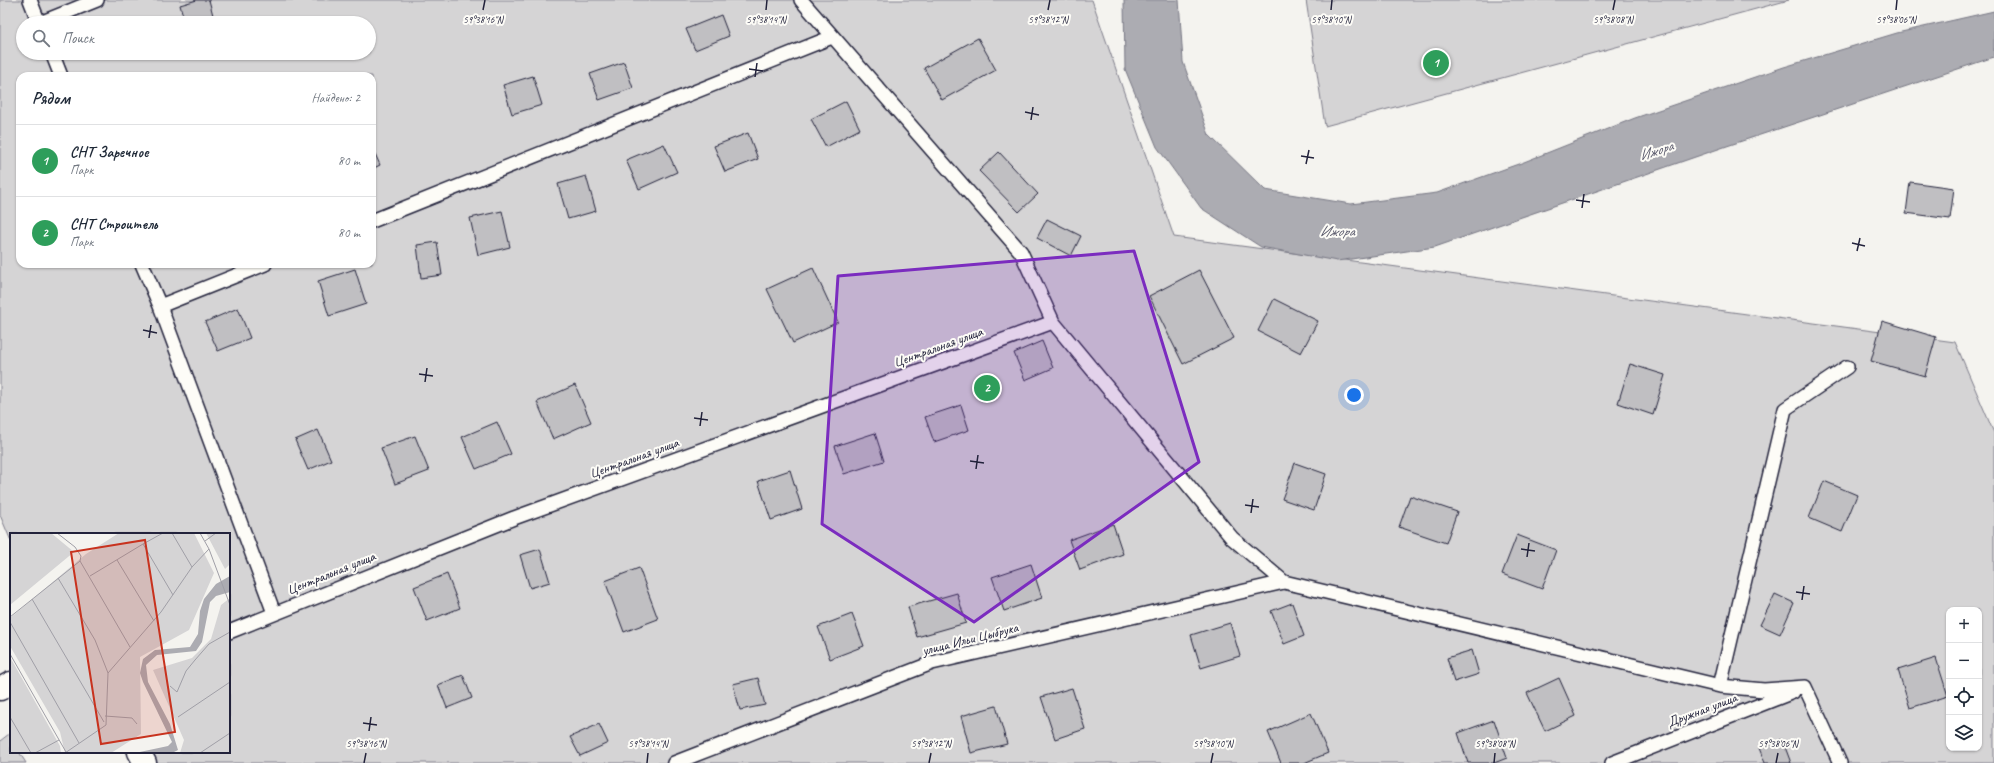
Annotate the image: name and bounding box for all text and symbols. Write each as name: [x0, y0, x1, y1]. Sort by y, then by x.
text: 59°38'16"N: [463, 13, 505, 26]
text: 59°38'14"N: [746, 13, 788, 26]
text: 59°38'12"N: [1028, 13, 1070, 26]
text: 59°38'10"N: [1311, 13, 1353, 26]
text: 59°38'08"N: [1593, 13, 1635, 26]
text: 59°38'06"N: [1876, 13, 1918, 26]
search box: [16, 16, 376, 60]
icon: search: [30, 27, 52, 49]
text: Поиск: [62, 29, 94, 48]
pin: 1: [1423, 48, 1449, 78]
text: Рядом: [32, 88, 70, 109]
text: Найдено: 2: [312, 90, 360, 106]
water label: Ижора: [1637, 136, 1677, 165]
text: СНТ Заречное: [70, 143, 148, 162]
text: 1: [42, 153, 48, 169]
text: 80 m: [338, 153, 360, 169]
text: Парк: [70, 162, 93, 178]
text: СНТ Строитель: [70, 215, 158, 234]
water label: Ижора: [1320, 222, 1356, 241]
text: 2: [42, 225, 48, 241]
text: 80 m: [338, 225, 360, 241]
text: Парк: [70, 234, 93, 250]
street label: Центральная улица: [891, 323, 986, 371]
pin: 2: [974, 373, 1000, 403]
your location: [1344, 385, 1364, 405]
street label: Центральная улица: [587, 434, 682, 482]
inset map: [10, 533, 230, 753]
street label: Центральная улица: [284, 547, 378, 598]
map controls: [1946, 607, 1982, 751]
button: +: [1946, 607, 1982, 643]
street label: улица Ильи Цыбрука: [919, 619, 1021, 659]
button: −: [1946, 643, 1982, 679]
button: locate: [1946, 679, 1982, 715]
street label: Дружная улица: [1665, 688, 1740, 731]
button: layers: [1946, 715, 1982, 751]
text: 59°38'16"N: [346, 737, 388, 750]
text: 59°38'14"N: [628, 737, 670, 750]
text: 59°38'12"N: [911, 737, 953, 750]
text: 59°38'10"N: [1193, 737, 1235, 750]
text: 59°38'08"N: [1475, 737, 1517, 750]
text: 59°38'06"N: [1758, 737, 1800, 750]

